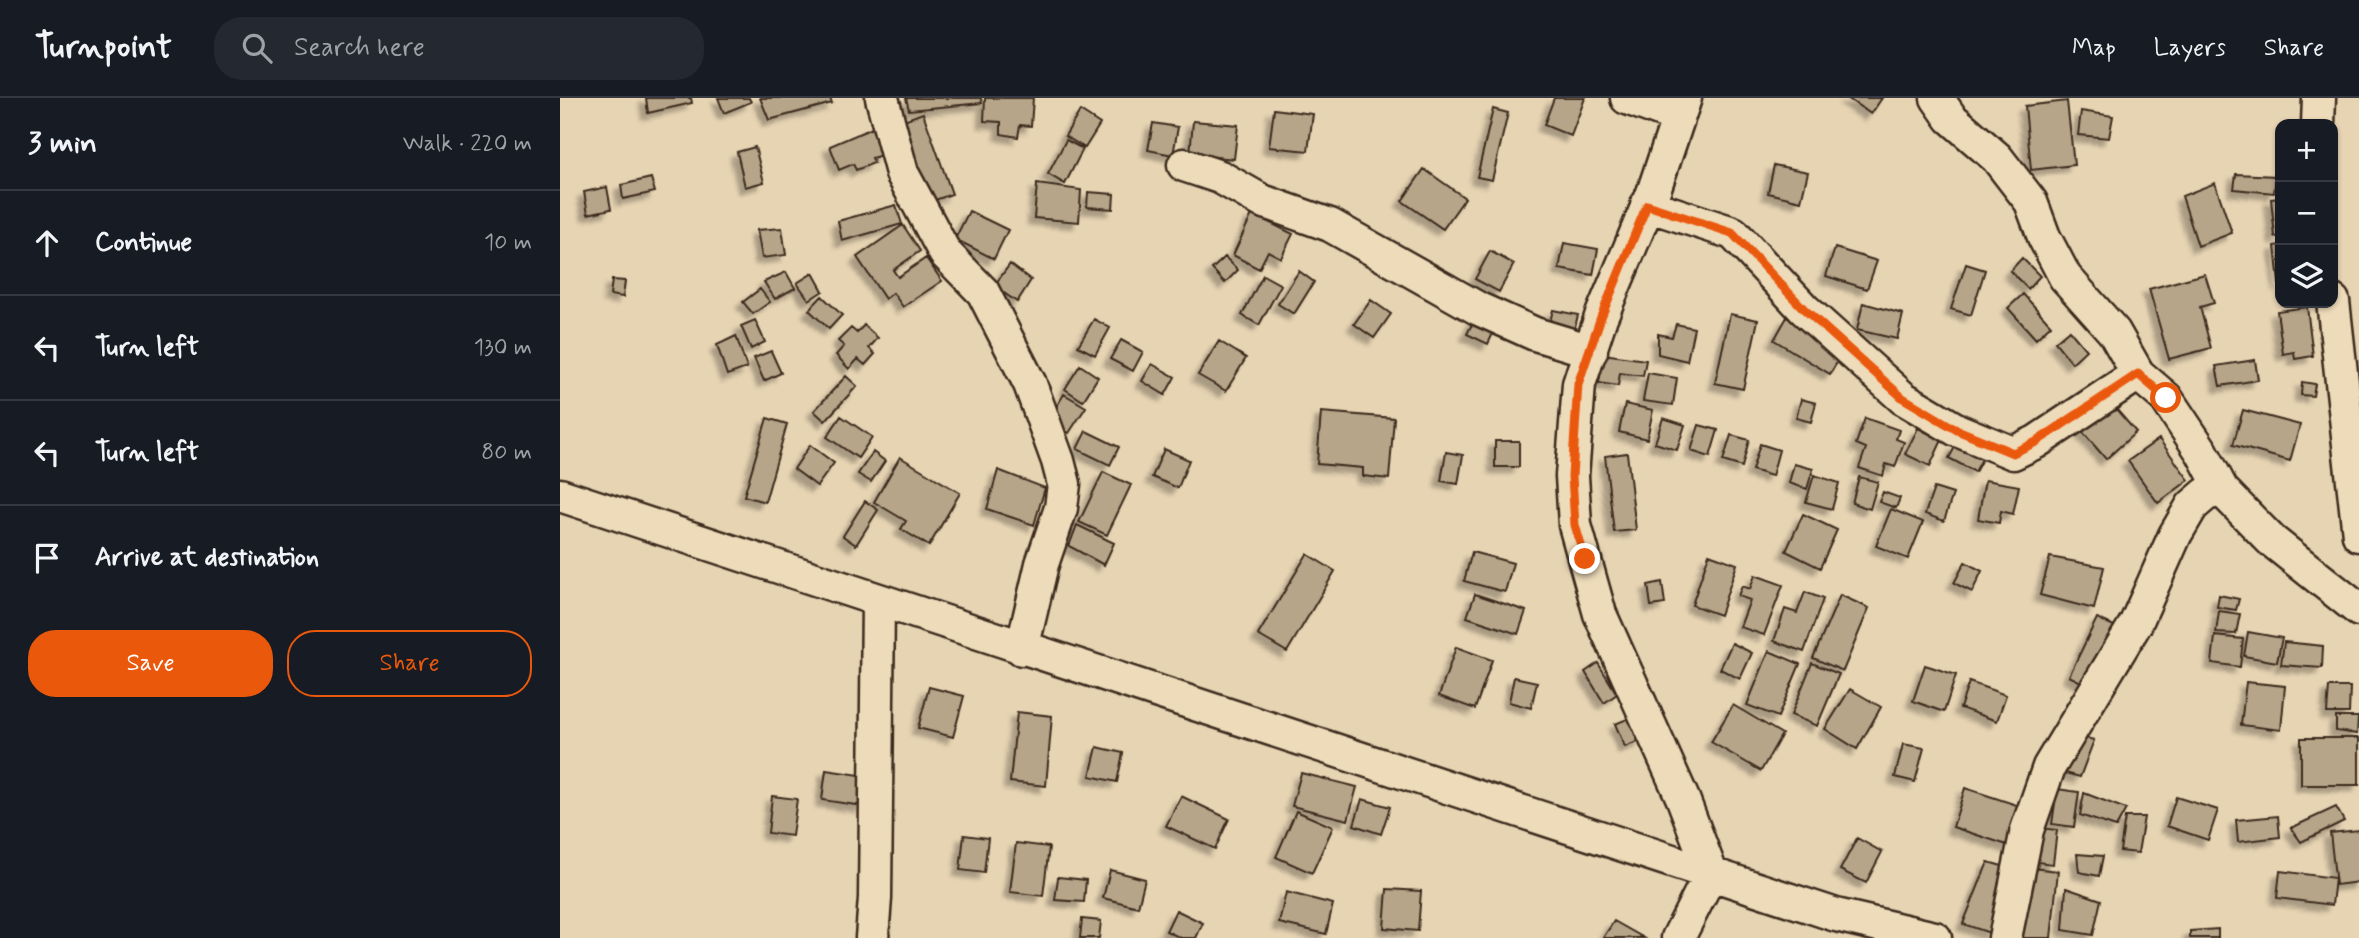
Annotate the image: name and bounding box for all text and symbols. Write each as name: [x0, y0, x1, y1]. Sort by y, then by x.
search box: [214, 17, 704, 80]
text: Turnpoint: [35, 26, 172, 70]
icon: search: [238, 29, 276, 67]
text: Search here: [294, 31, 425, 65]
text: Map: [2072, 33, 2116, 64]
text: Layers: [2154, 33, 2226, 64]
text: Share: [2264, 33, 2324, 64]
map controls: [2275, 119, 2338, 308]
button: +: [2275, 119, 2338, 182]
text: 3 min: [28, 124, 97, 163]
text: Walk · 220 m: [403, 129, 532, 159]
button: −: [2275, 182, 2338, 245]
icon: ahead: [28, 224, 66, 262]
text: Continue: [95, 226, 192, 260]
text: 10 m: [484, 228, 532, 258]
button: layers: [2275, 245, 2338, 308]
icon: left: [28, 329, 66, 367]
text: Turn left: [95, 331, 199, 365]
text: 130 m: [474, 333, 532, 363]
route start: [2150, 382, 2181, 413]
icon: left: [28, 434, 66, 472]
text: Turn left: [95, 436, 199, 470]
text: 80 m: [481, 438, 532, 468]
icon: arrive: [28, 539, 66, 577]
text: Arrive at destination: [95, 541, 319, 575]
route end: [1569, 543, 1600, 574]
button: Save: [28, 630, 273, 697]
button: Share: [287, 630, 532, 697]

